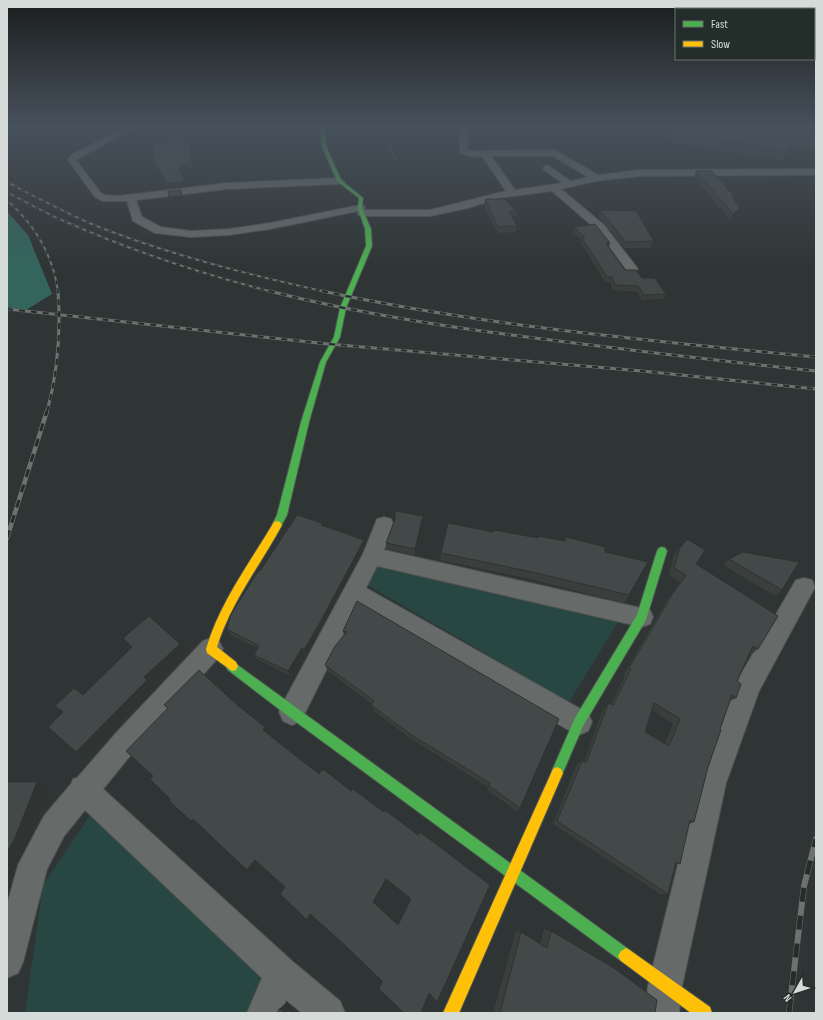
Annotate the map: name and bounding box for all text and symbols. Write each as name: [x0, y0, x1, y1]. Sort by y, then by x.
legend: [675, 8, 815, 60]
text: Fast: [711, 17, 728, 32]
text: Slow: [711, 37, 730, 52]
north arrow: [775, 972, 815, 1012]
text: N: [781, 992, 795, 1004]

